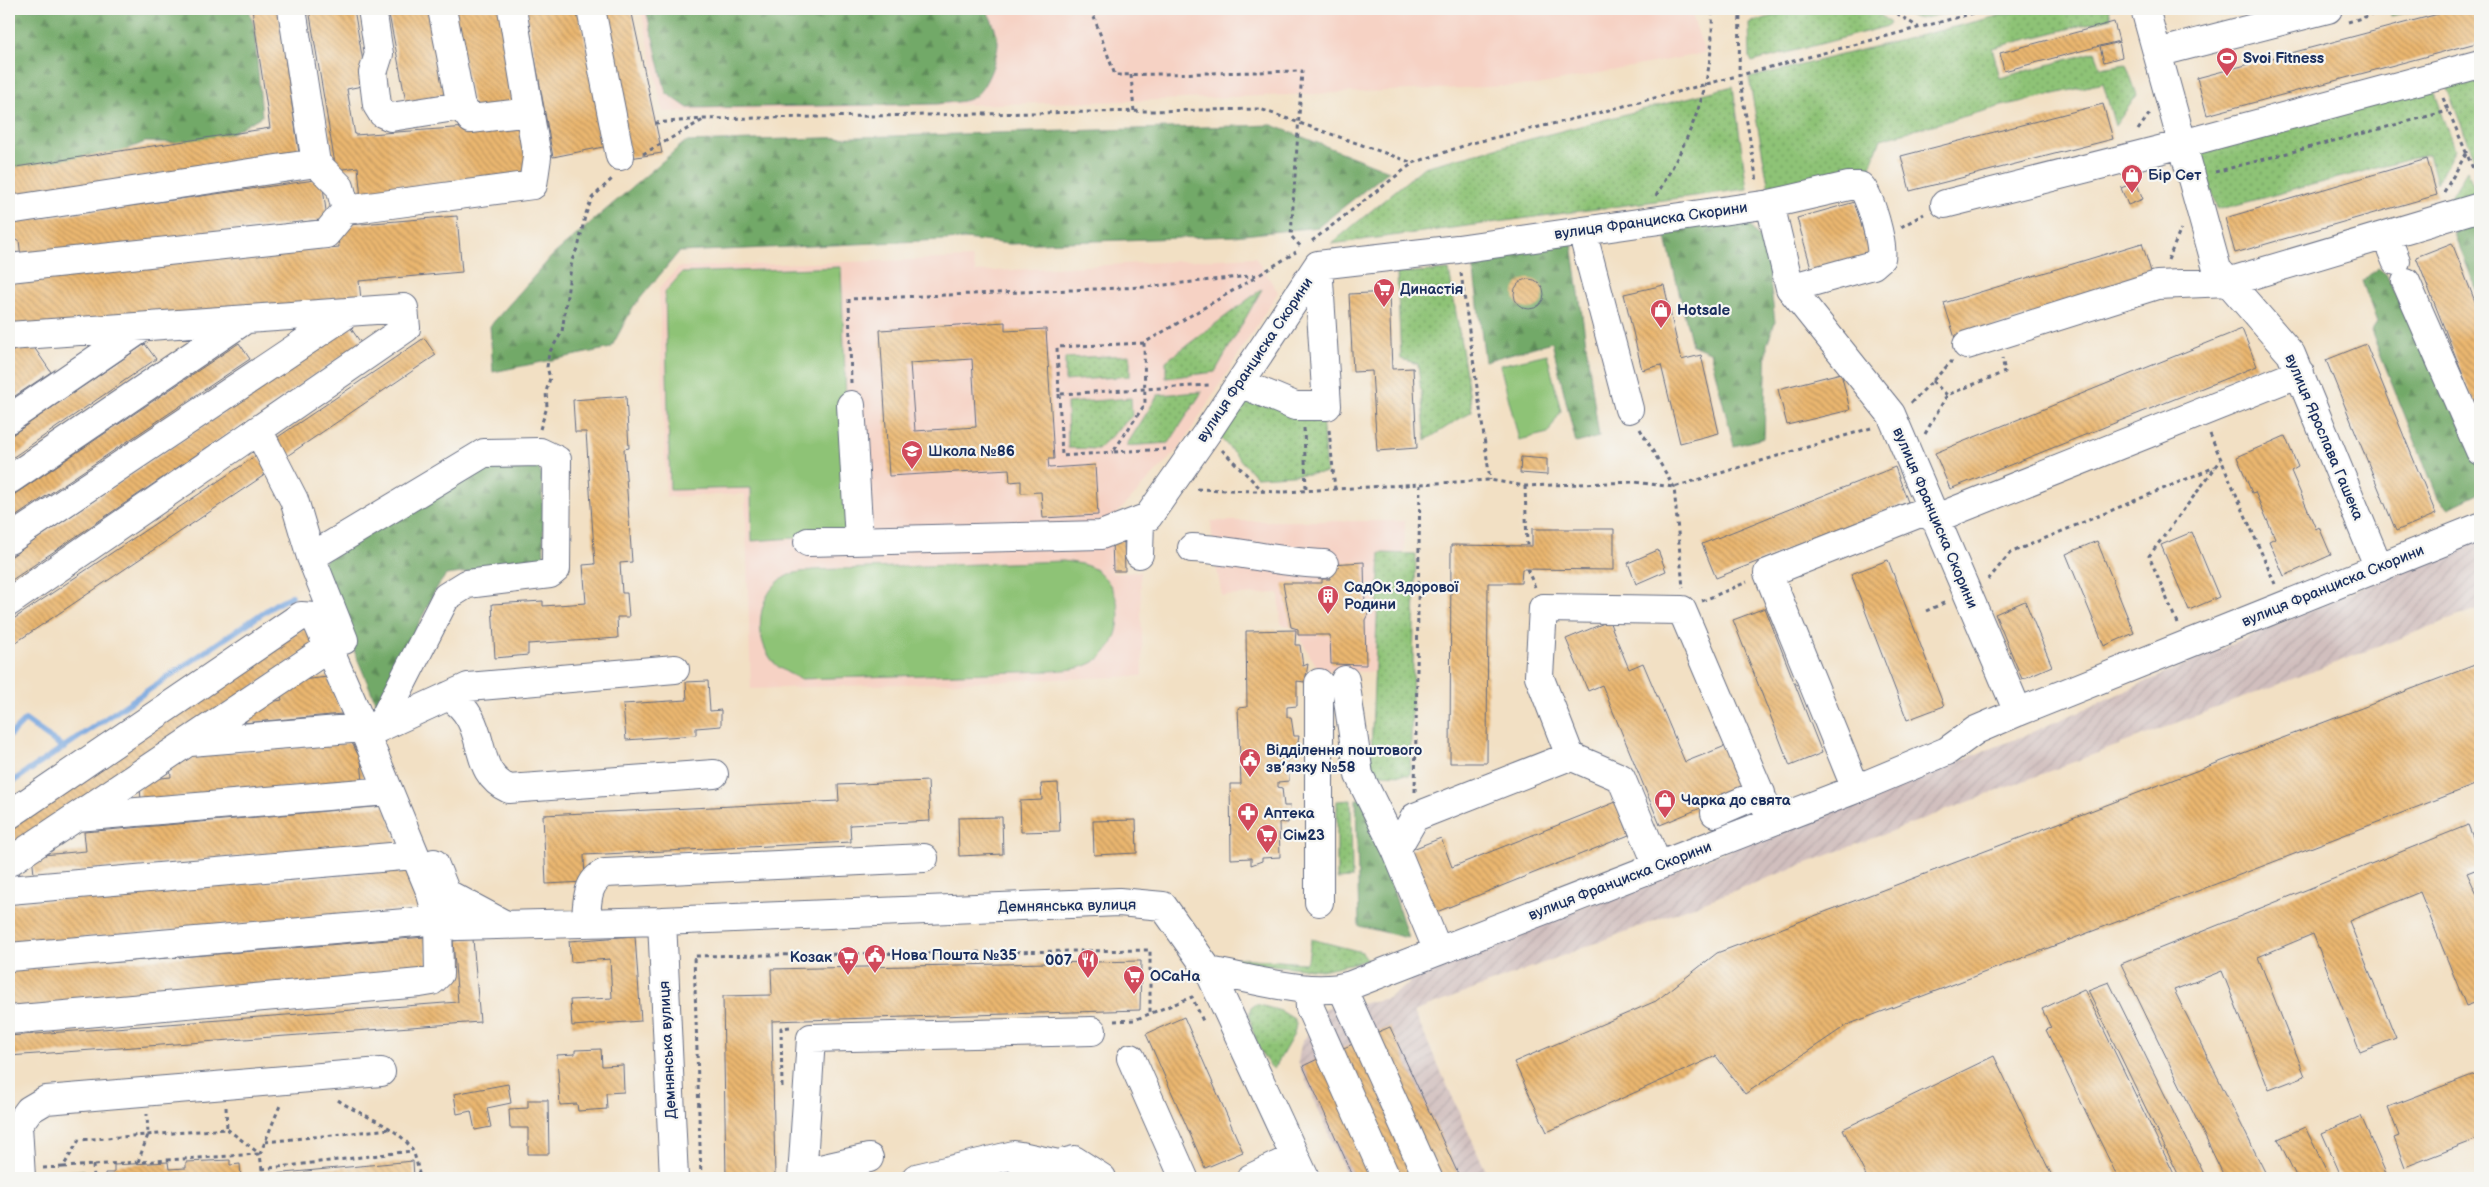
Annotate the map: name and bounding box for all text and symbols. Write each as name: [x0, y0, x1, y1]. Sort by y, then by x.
sports icon: Svoi Fitness: [2215, 46, 2239, 77]
place label: Svoi Fitness: [2243, 49, 2324, 68]
shop icon: Бір Сет: [2120, 163, 2144, 194]
place label: Бір Сет: [2148, 166, 2202, 185]
street label: вулиця Франциска Скорини: [1553, 198, 1749, 244]
street label: вулиця Франциска Скорини: [1193, 274, 1317, 446]
supermarket icon: Династія: [1372, 277, 1396, 308]
place label: Династія: [1400, 280, 1463, 299]
shop icon: Hotsale: [1649, 298, 1673, 329]
place label: Hotsale: [1677, 301, 1730, 320]
street label: вулиця Ярослава Гашека: [2280, 351, 2368, 523]
street label: вулиця Франциска Скорини: [1888, 425, 1982, 611]
school or university icon: Школа №86: [900, 439, 924, 470]
place label: Школа №86: [928, 442, 1015, 461]
street label: вулиця Франциска Скорини: [2239, 541, 2427, 631]
place label: СадОк Здорової Родини: [1344, 578, 1460, 614]
building icon: СадОк Здорової Родини: [1316, 584, 1340, 615]
place label: Відділення поштового зв’язку №58: [1266, 741, 1422, 777]
public building icon: Відділення поштового зв’язку №58: [1238, 747, 1262, 778]
shop icon: Чарка до свята: [1653, 788, 1677, 819]
place label: Чарка до свята: [1681, 791, 1791, 810]
pharmacy icon: Аптека: [1236, 801, 1260, 832]
place label: Аптека: [1263, 804, 1315, 823]
supermarket icon: Сім23: [1255, 823, 1279, 854]
place label: Сім23: [1283, 826, 1325, 845]
street label: вулиця Франциска Скорини: [1526, 837, 1714, 925]
street label: Демнянська вулиця: [998, 895, 1136, 917]
public building icon: Нова Пошта №35: [863, 943, 887, 974]
supermarket icon: Козак: [836, 945, 860, 976]
place label: Нова Пошта №35: [891, 946, 1017, 965]
place label: Козак: [790, 948, 833, 967]
restaurant icon: 007: [1076, 948, 1100, 979]
place label: 007: [1045, 951, 1072, 970]
supermarket icon: ОСаНа: [1122, 964, 1146, 995]
place label: ОСаНа: [1150, 967, 1200, 986]
street label: Демнянська вулиця: [655, 980, 681, 1120]

